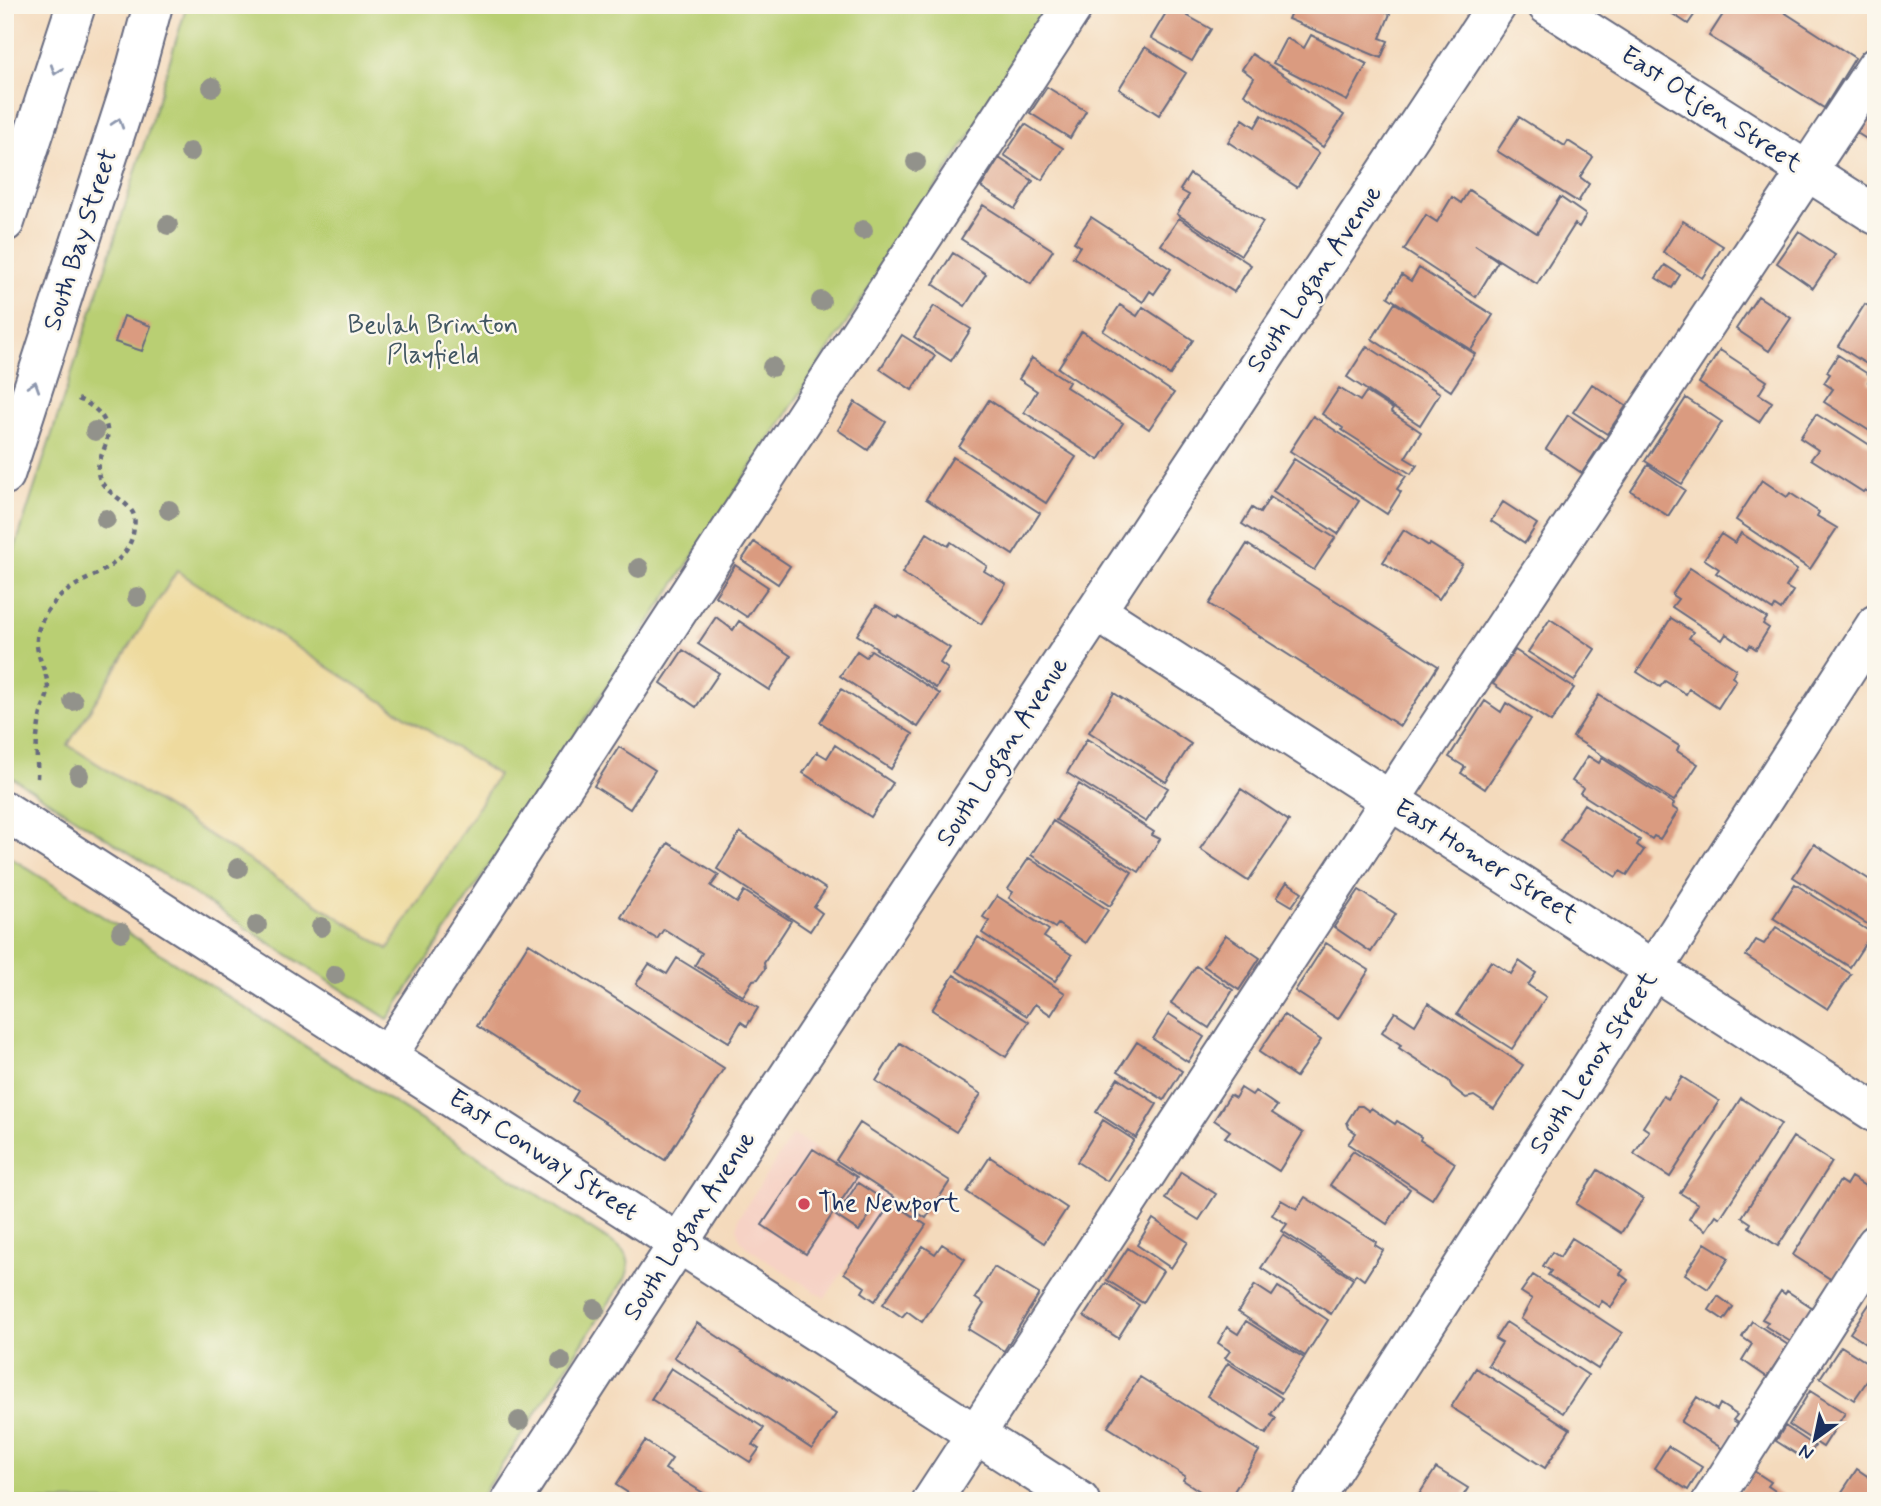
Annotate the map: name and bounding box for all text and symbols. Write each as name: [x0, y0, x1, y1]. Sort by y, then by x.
street label: East Otjen Street: [1614, 39, 1808, 181]
one-way arrow: [49, 64, 64, 76]
one-way arrow: [110, 118, 125, 130]
street label: South Bay Street: [36, 145, 126, 335]
street label: South Logan Avenue: [1239, 178, 1393, 381]
park label: Beulah Brinton Playfield: [348, 309, 518, 373]
one-way arrow: [25, 381, 40, 393]
street label: South Logan Avenue: [929, 651, 1080, 855]
street label: East Homer Street: [1387, 792, 1585, 932]
street label: South Lenox Street: [1522, 965, 1666, 1161]
street label: East Conway Street: [442, 1082, 644, 1230]
street label: South Logan Avenue: [616, 1125, 767, 1329]
place label: The Newport: [818, 1187, 960, 1221]
marker: The Newport: [796, 1196, 812, 1212]
north arrow: [1780, 1404, 1850, 1474]
text: N: [1794, 1438, 1819, 1466]

